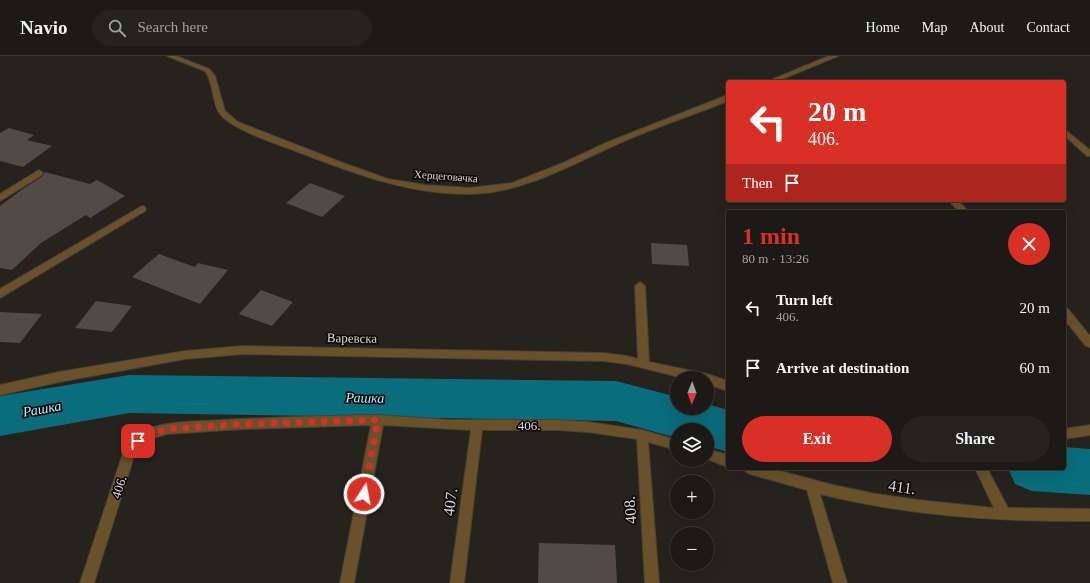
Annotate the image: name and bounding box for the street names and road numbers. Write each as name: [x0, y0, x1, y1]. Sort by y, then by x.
street label: Херцеговачка: [414, 168, 478, 184]
street label: Варевска: [327, 330, 378, 346]
street label: 406.: [518, 418, 540, 433]
street label: 406.: [108, 474, 130, 500]
street label: 411.: [887, 477, 917, 497]
street label: 407.: [440, 487, 460, 517]
street label: 408.: [621, 495, 639, 525]

